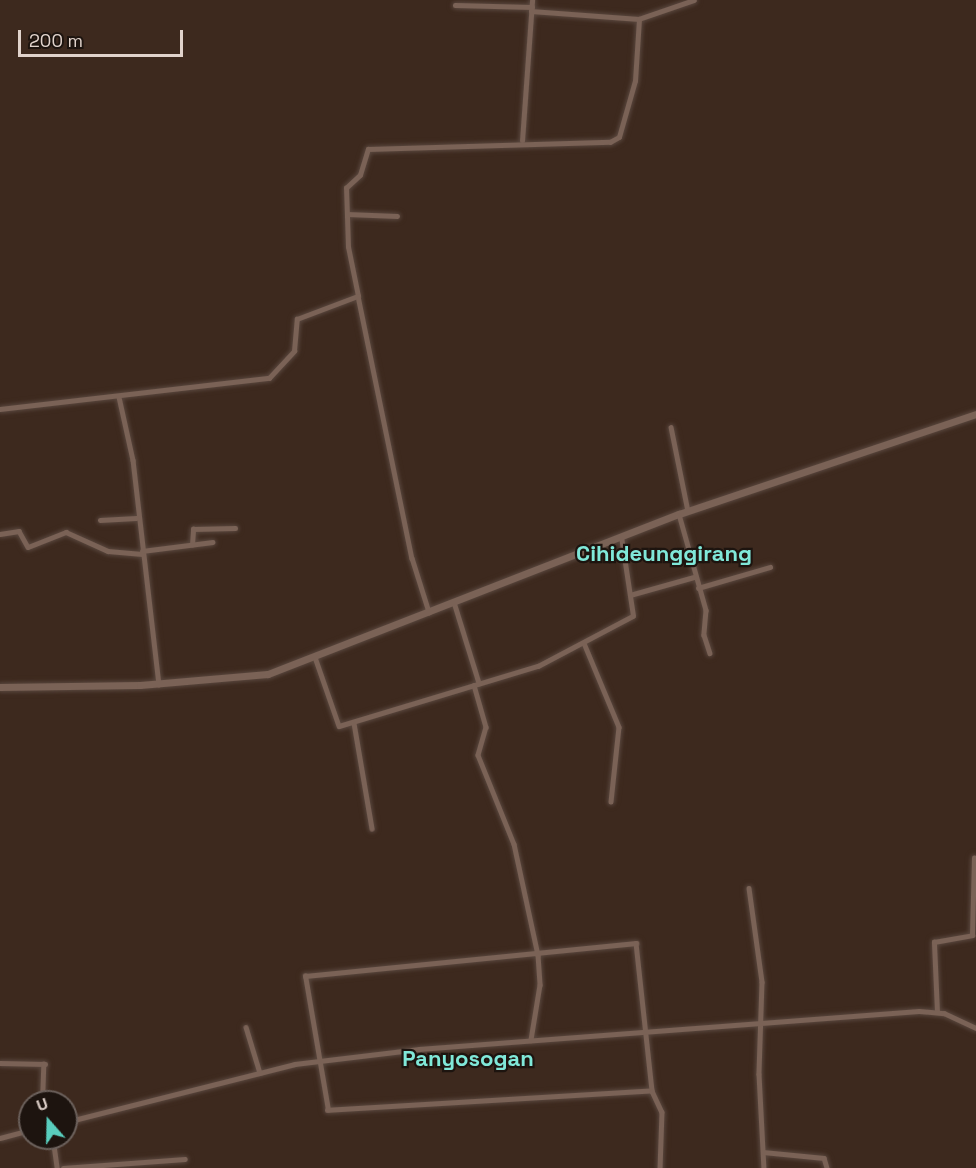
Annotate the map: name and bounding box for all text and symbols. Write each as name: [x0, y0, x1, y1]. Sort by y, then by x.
scale bar: [21, 18, 186, 56]
text: 200 m: [29, 29, 83, 52]
district label: Cihideunggirang: [576, 541, 752, 567]
district label: Panyosogan: [402, 1046, 534, 1072]
north arrow: [18, 1090, 78, 1150]
text: U: [34, 1093, 51, 1116]

